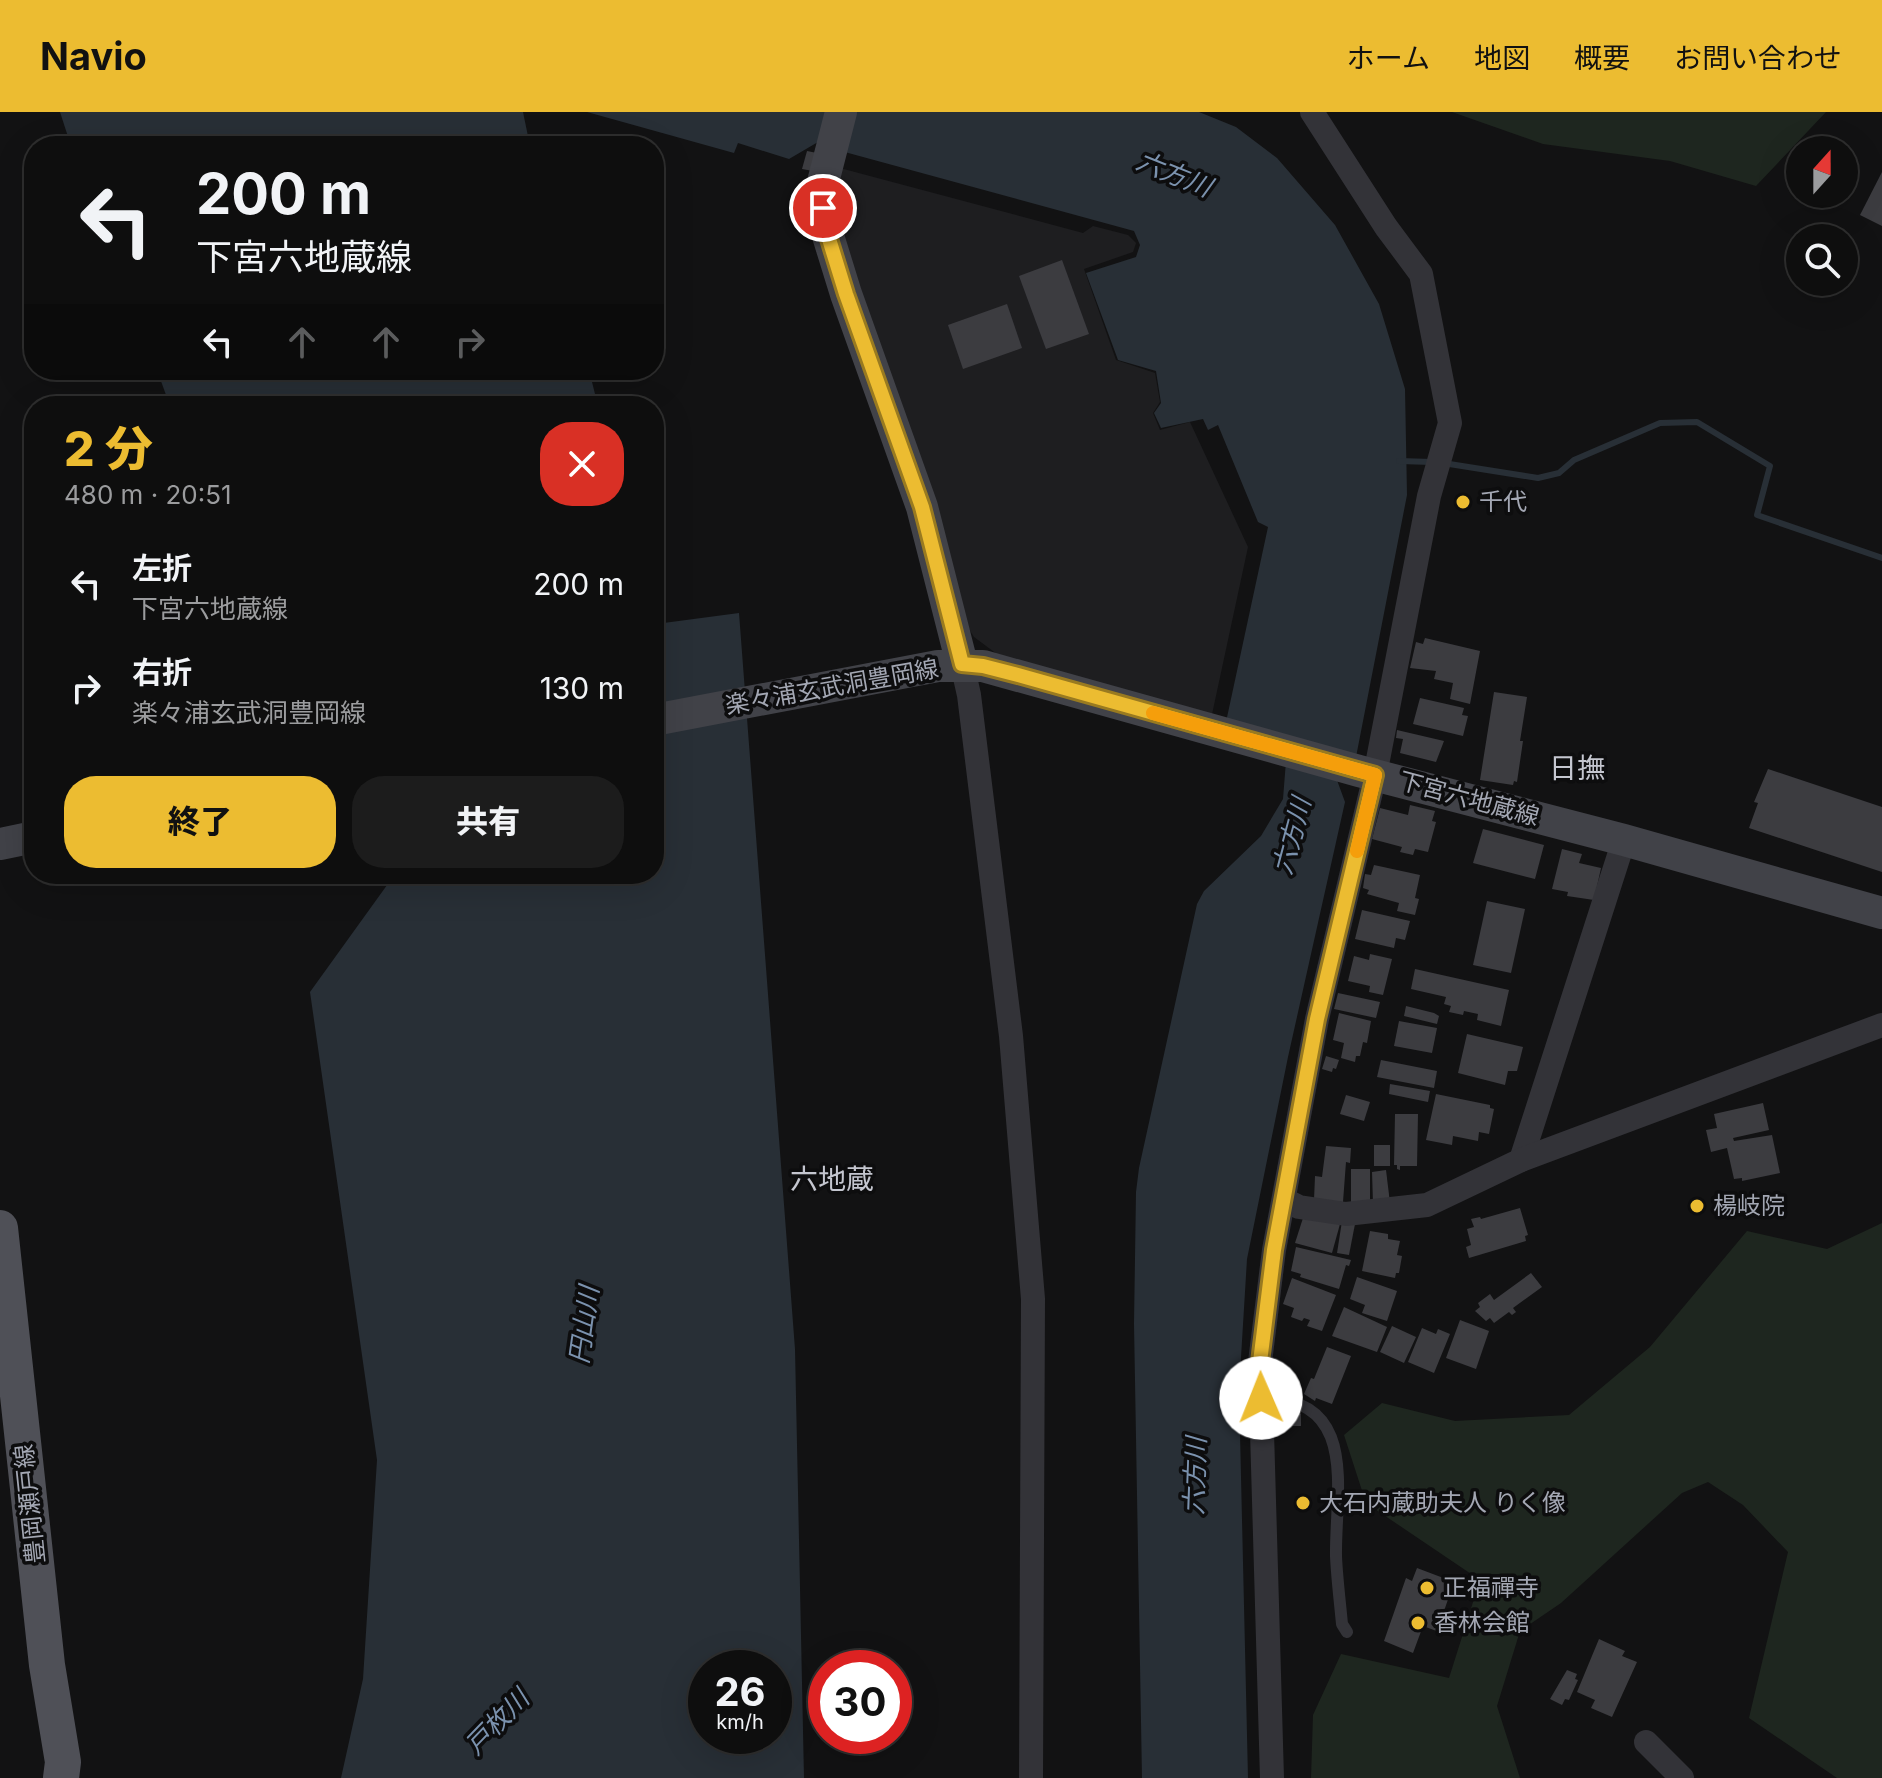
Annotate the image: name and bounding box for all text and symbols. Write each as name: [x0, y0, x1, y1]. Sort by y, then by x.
text: Navio: [40, 33, 147, 79]
text: ホーム: [1347, 41, 1430, 75]
text: 地図: [1474, 41, 1530, 75]
text: 概要: [1574, 41, 1630, 75]
text: お問い合わせ: [1674, 41, 1842, 75]
north arrow: [1786, 136, 1858, 208]
map controls: [1786, 136, 1858, 296]
water label: 六方川: [1132, 145, 1219, 204]
text: 200 m: [196, 160, 371, 228]
icon: left: [64, 168, 168, 272]
pin: [789, 174, 857, 242]
icon: arrive: [801, 186, 845, 230]
button: search: [1786, 224, 1858, 296]
text: 下宮六地蔵線: [196, 235, 412, 279]
icon: left: [196, 320, 240, 364]
icon: ahead: [280, 320, 324, 364]
icon: ahead: [364, 320, 408, 364]
icon: right: [448, 320, 492, 364]
text: 2 分: [64, 419, 153, 478]
button: close: [540, 422, 624, 506]
text: 480 m · 20:51: [64, 479, 232, 510]
place label: 千代: [1479, 487, 1527, 516]
marker: 千代: [1454, 493, 1472, 511]
text: 左折: [132, 550, 192, 586]
icon: left: [64, 562, 108, 606]
text: 200 m: [533, 566, 624, 602]
text: 下宮六地蔵線: [132, 593, 288, 624]
street label: 楽々浦玄武洞豊岡線: [723, 653, 941, 720]
text: 右折: [132, 654, 192, 690]
icon: right: [64, 666, 108, 710]
text: 130 m: [540, 670, 624, 706]
text: 楽々浦玄武洞豊岡線: [132, 697, 366, 728]
district label: 日撫: [1549, 751, 1605, 785]
street label: 下宮六地蔵線: [1396, 766, 1542, 831]
button: 終了: [64, 776, 336, 868]
button: 共有: [352, 776, 624, 868]
water label: 六方川: [1266, 791, 1317, 878]
district label: 六地蔵: [790, 1162, 874, 1196]
place label: 楊岐院: [1713, 1191, 1785, 1220]
marker: 楊岐院: [1688, 1197, 1706, 1215]
water label: 円山川: [563, 1281, 605, 1366]
position arrow: [1219, 1356, 1303, 1440]
water label: 六方川: [1178, 1433, 1211, 1516]
street label: 豊岡瀬戸線: [9, 1443, 50, 1565]
place label: 大石内蔵助夫人 りく像: [1319, 1488, 1566, 1517]
marker: 大石内蔵助夫人 りく像: [1294, 1494, 1312, 1512]
place label: 正福禪寺: [1443, 1573, 1539, 1602]
marker: 正福禪寺: [1418, 1579, 1436, 1597]
place label: 香林会館: [1434, 1608, 1530, 1637]
marker: 香林会館: [1409, 1614, 1427, 1632]
speed limit sign: 30: [808, 1650, 912, 1754]
text: 26: [714, 1667, 766, 1716]
water label: 戸枚川: [458, 1681, 537, 1760]
text: km/h: [716, 1710, 764, 1734]

